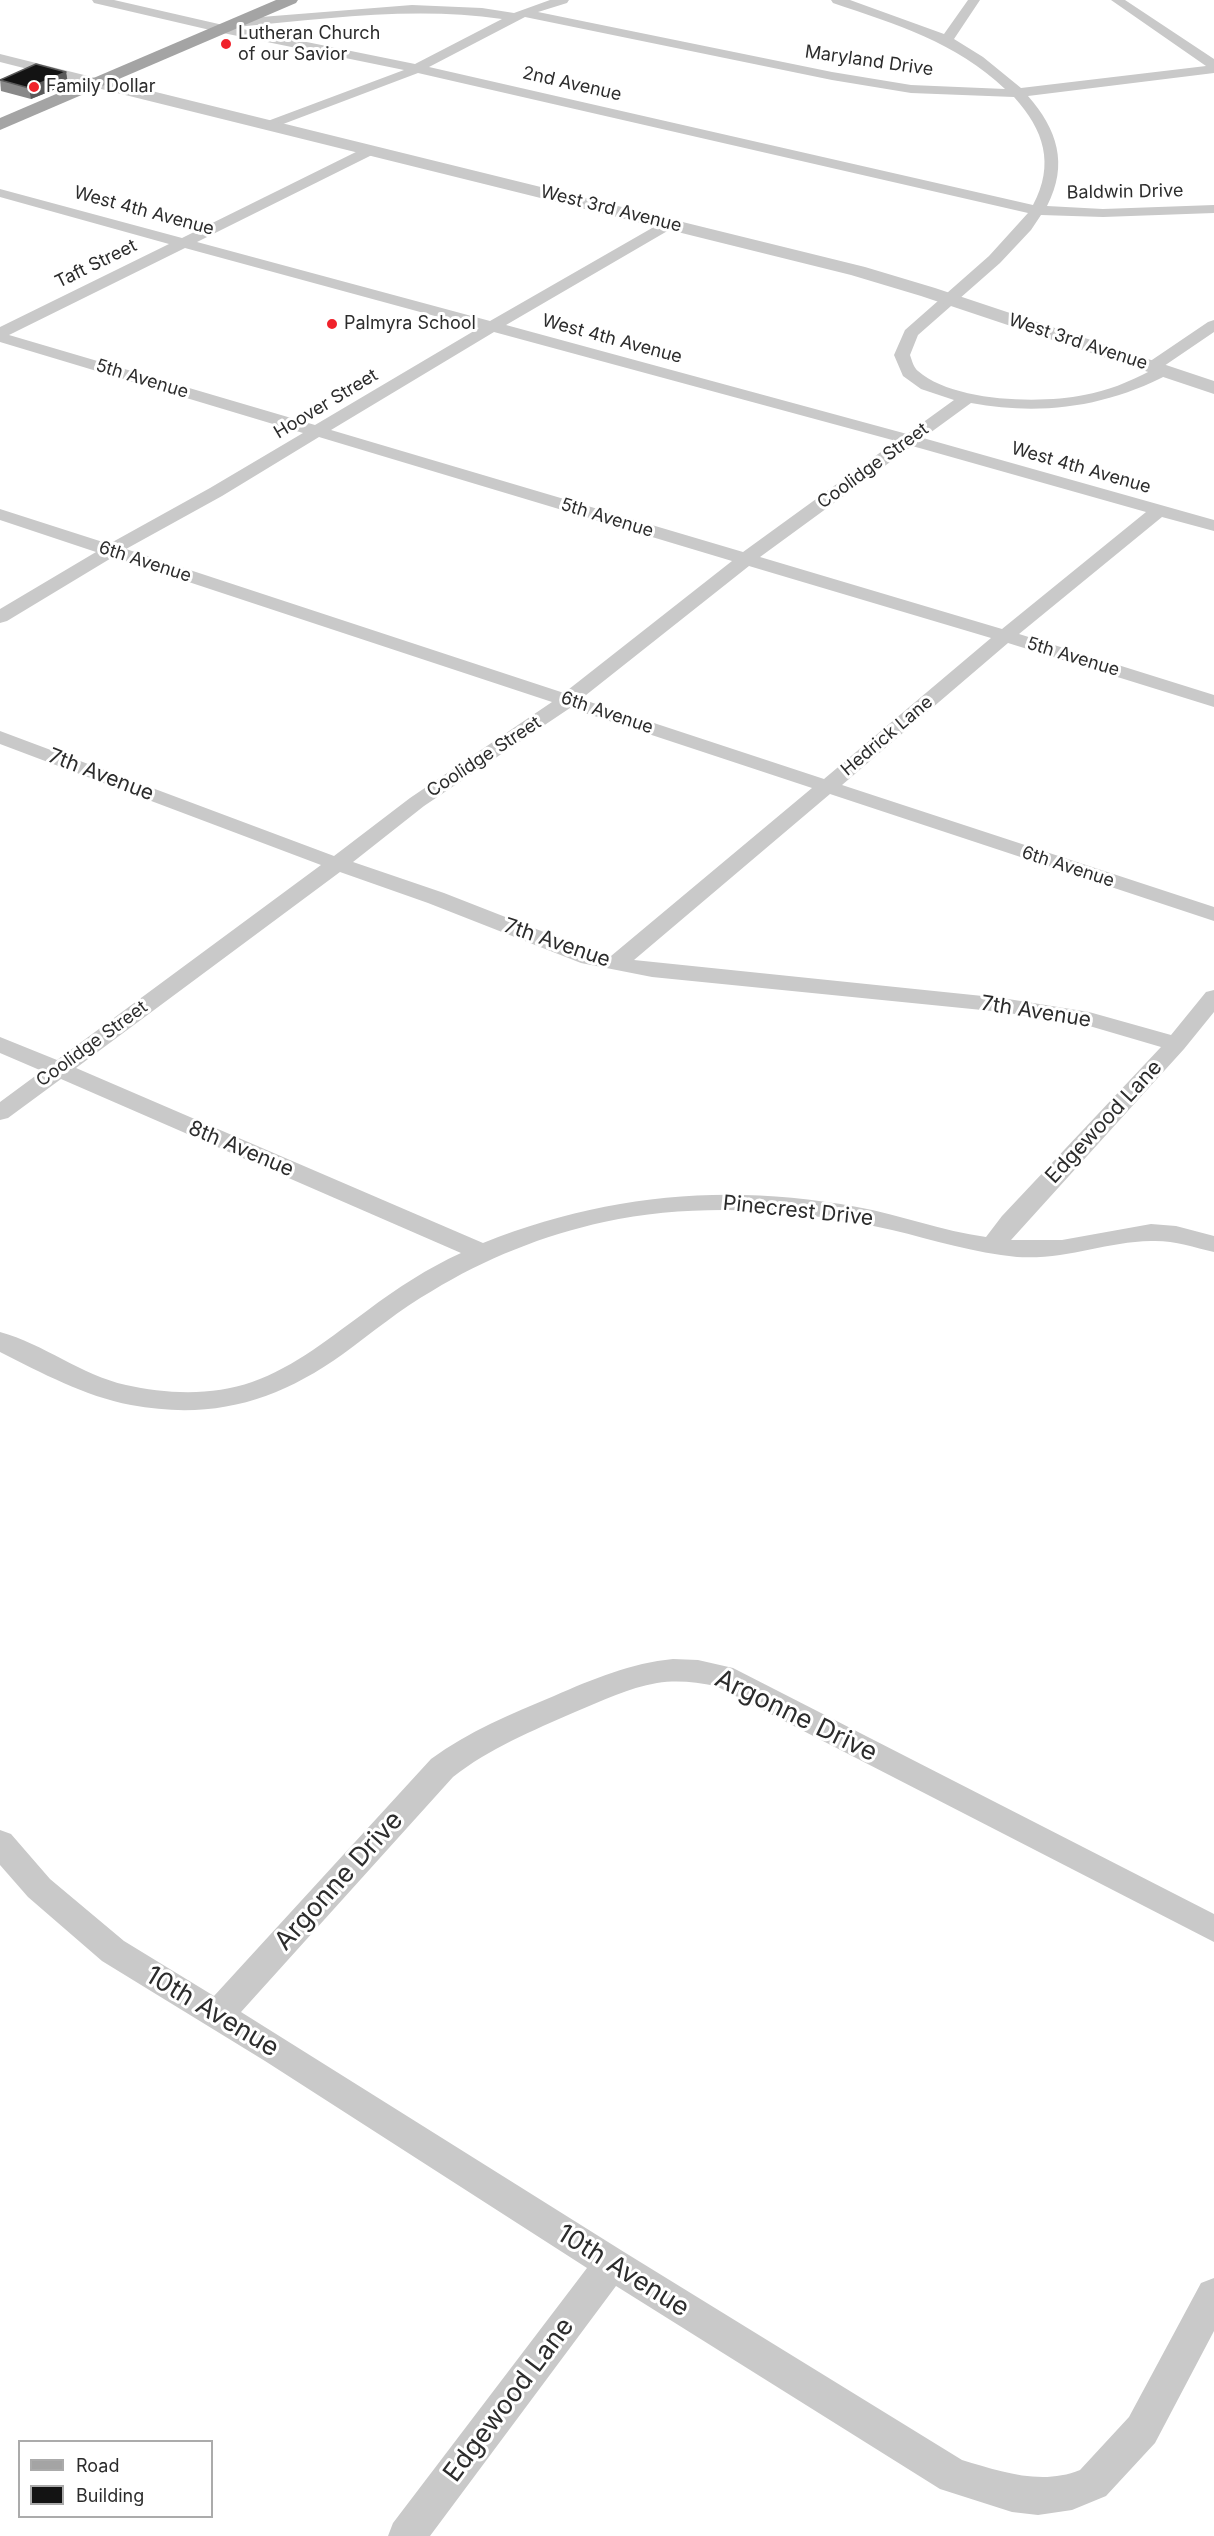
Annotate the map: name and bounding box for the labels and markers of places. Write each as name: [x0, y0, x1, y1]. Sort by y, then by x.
place label: Lutheran Church of our Savior: [238, 23, 380, 66]
marker: Lutheran Church of our Savior: [219, 37, 233, 51]
place label: Family Dollar: [46, 76, 155, 98]
marker: Family Dollar: [27, 80, 41, 94]
place label: Palmyra School: [344, 313, 476, 335]
marker: Palmyra School: [325, 317, 339, 331]

